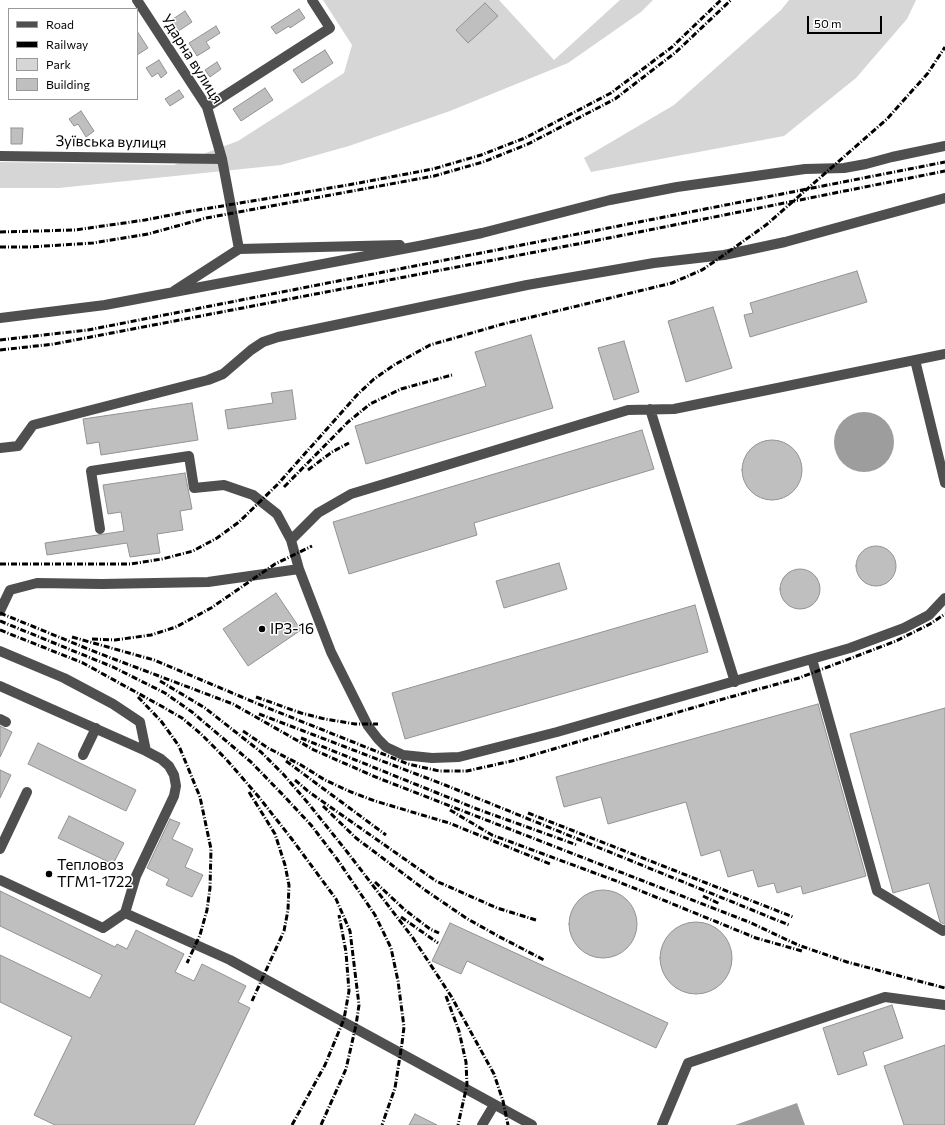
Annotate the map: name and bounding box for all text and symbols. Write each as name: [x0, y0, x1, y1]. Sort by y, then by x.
legend: [8, 8, 138, 100]
scale bar: [809, 8, 884, 34]
street label: Ударна вулиця: [157, 11, 227, 107]
text: 50 m: [814, 16, 842, 30]
text: Road: [46, 17, 74, 31]
text: Railway: [46, 37, 88, 51]
text: Park: [46, 57, 71, 71]
text: Building: [46, 77, 90, 91]
street label: Зуївська вулиця: [55, 132, 167, 152]
place label: ІРЗ-16: [270, 620, 314, 638]
marker: ІРЗ-16: [257, 624, 267, 634]
place label: Тепловоз ТГМ1-1722: [57, 856, 133, 891]
marker: Тепловоз ТГМ1-1722: [44, 869, 54, 879]

